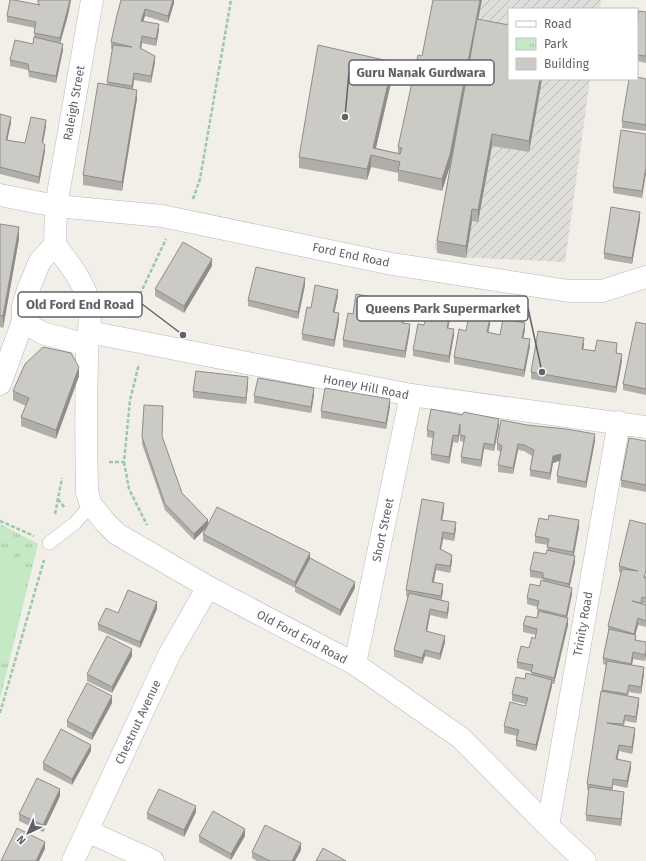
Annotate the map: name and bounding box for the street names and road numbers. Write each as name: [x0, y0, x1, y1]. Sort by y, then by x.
street label: Raleigh Street: [61, 64, 88, 142]
street label: Ford End Road: [311, 240, 391, 270]
street label: Honey Hill Road: [322, 372, 410, 402]
street label: Short Street: [369, 496, 397, 563]
street label: Trinity Road: [570, 591, 596, 657]
street label: Old Ford End Road: [254, 607, 350, 667]
street label: Chestnut Avenue: [112, 678, 164, 766]

